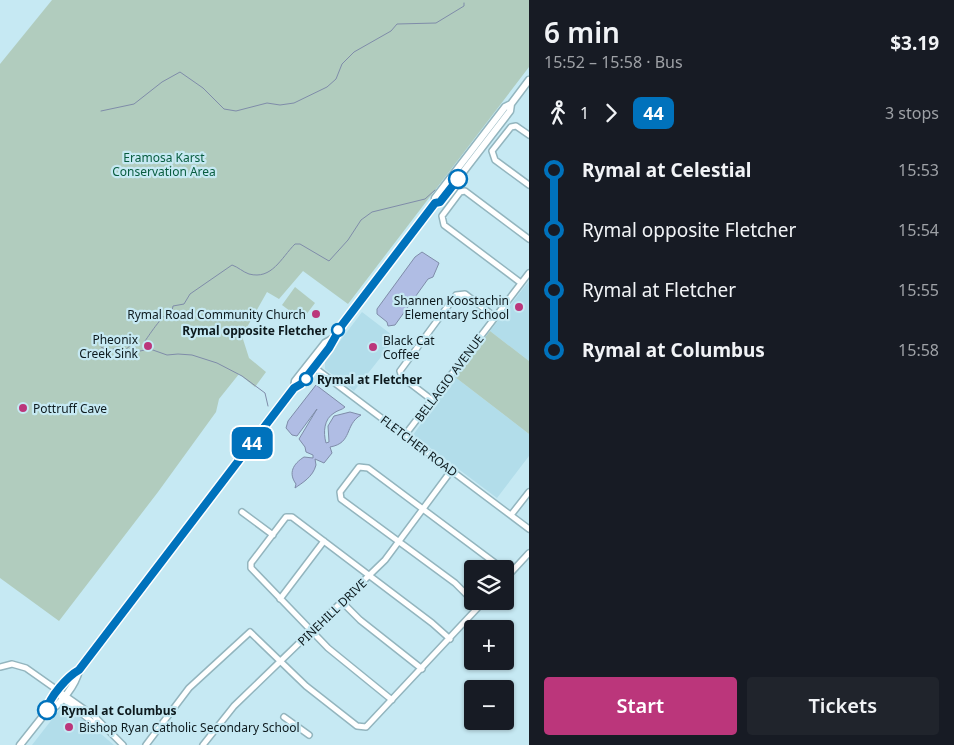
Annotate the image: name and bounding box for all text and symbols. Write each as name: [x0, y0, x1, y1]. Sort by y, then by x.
text: 6 min: [544, 13, 620, 51]
text: $3.19: [890, 30, 939, 56]
text: 15:52 – 15:58 · Bus: [544, 51, 683, 73]
icon: walk: [544, 99, 572, 127]
icon: forward: [597, 99, 625, 127]
text: 44: [643, 101, 664, 125]
text: 1: [580, 102, 589, 124]
text: 3 stops: [885, 102, 939, 124]
park label: Eramosa Karst Conservation Area: [112, 149, 216, 180]
text: Rymal at Celestial: [582, 157, 751, 183]
text: 15:53: [898, 159, 939, 181]
unlabelled marker: [448, 169, 468, 189]
text: Rymal opposite Fletcher: [582, 217, 796, 243]
text: 15:54: [898, 219, 939, 241]
text: Rymal at Fletcher: [582, 277, 736, 303]
text: 15:55: [898, 279, 939, 301]
place label: Shannen Koostachin Elementary School: [394, 292, 509, 323]
marker: Shannen Koostachin Elementary School: [513, 301, 525, 313]
place label: Rymal Road Community Church: [127, 306, 306, 323]
marker: Rymal Road Community Church: [310, 308, 322, 320]
place label: Rymal opposite Fletcher: [182, 322, 328, 339]
marker: Rymal opposite Fletcher: [331, 323, 345, 337]
place label: Pheonix Creek Sink: [79, 331, 139, 362]
street label: BELLAGIO AVENUE: [410, 331, 488, 425]
place label: Black Cat Coffee: [383, 332, 435, 363]
text: Rymal at Columbus: [582, 337, 765, 363]
text: 15:58: [898, 339, 939, 361]
marker: Pheonix Creek Sink: [142, 340, 154, 352]
marker: Black Cat Coffee: [367, 341, 379, 353]
place label: Rymal at Fletcher: [317, 371, 423, 388]
marker: Rymal at Fletcher: [299, 372, 313, 386]
place label: Pottruff Cave: [33, 400, 107, 417]
marker: Pottruff Cave: [17, 402, 29, 414]
street label: FLETCHER ROAD: [377, 411, 461, 481]
line badge: 44: [230, 427, 274, 459]
text: 44: [242, 431, 262, 455]
map controls: [464, 560, 514, 730]
button: layers: [464, 560, 514, 610]
street label: PINEHILL DRIVE: [294, 575, 370, 649]
button: +: [464, 620, 514, 670]
button: Start: [544, 677, 737, 735]
button: Tickets: [747, 677, 939, 735]
button: −: [464, 680, 514, 730]
marker: Rymal at Columbus: [37, 700, 57, 720]
place label: Rymal at Columbus: [61, 702, 177, 719]
place label: Bishop Ryan Catholic Secondary School: [79, 719, 300, 736]
marker: Bishop Ryan Catholic Secondary School: [63, 721, 75, 733]

